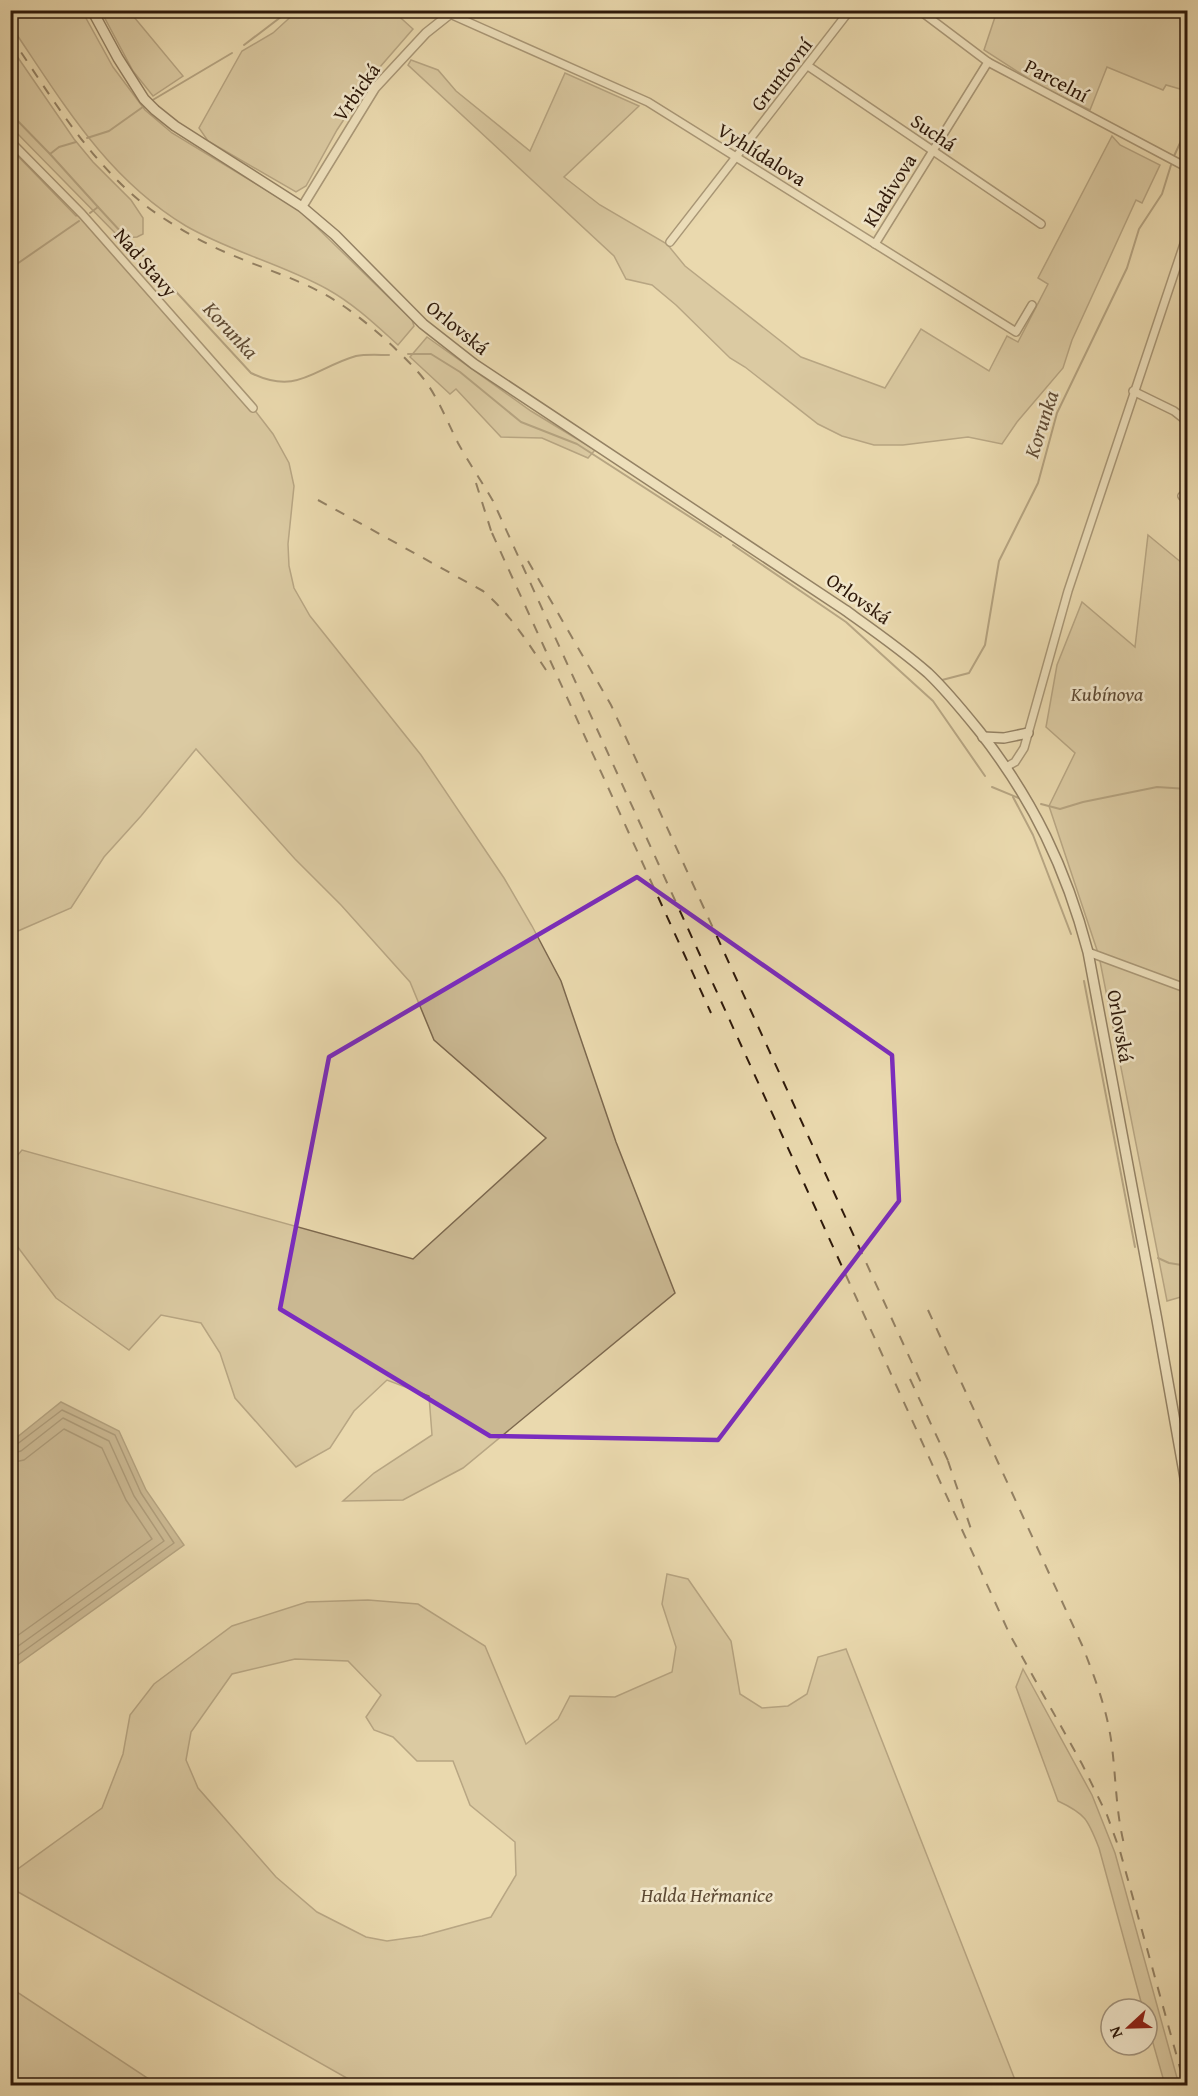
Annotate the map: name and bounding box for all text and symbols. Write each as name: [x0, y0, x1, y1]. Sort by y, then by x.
street label: Gruntovní: [743, 31, 819, 117]
street label: Parcelní: [1020, 51, 1095, 109]
street label: Vrbická: [325, 56, 387, 127]
street label: Suchá: [905, 106, 963, 158]
street label: Vyhlídalova: [712, 115, 813, 193]
street label: Kladivova: [855, 147, 923, 232]
street label: Nad Stavy: [108, 221, 184, 303]
water label: Korunka: [195, 293, 266, 366]
street label: Orlovská: [420, 293, 496, 362]
water label: Korunka: [1015, 386, 1067, 463]
street label: Orlovská: [821, 565, 898, 631]
park label: Kubínova: [1070, 679, 1144, 708]
street label: Orlovská: [1100, 987, 1142, 1065]
park label: Halda Heřmanice: [640, 1880, 773, 1909]
north arrow: [1099, 1997, 1159, 2057]
text: N: [1102, 2023, 1128, 2042]

